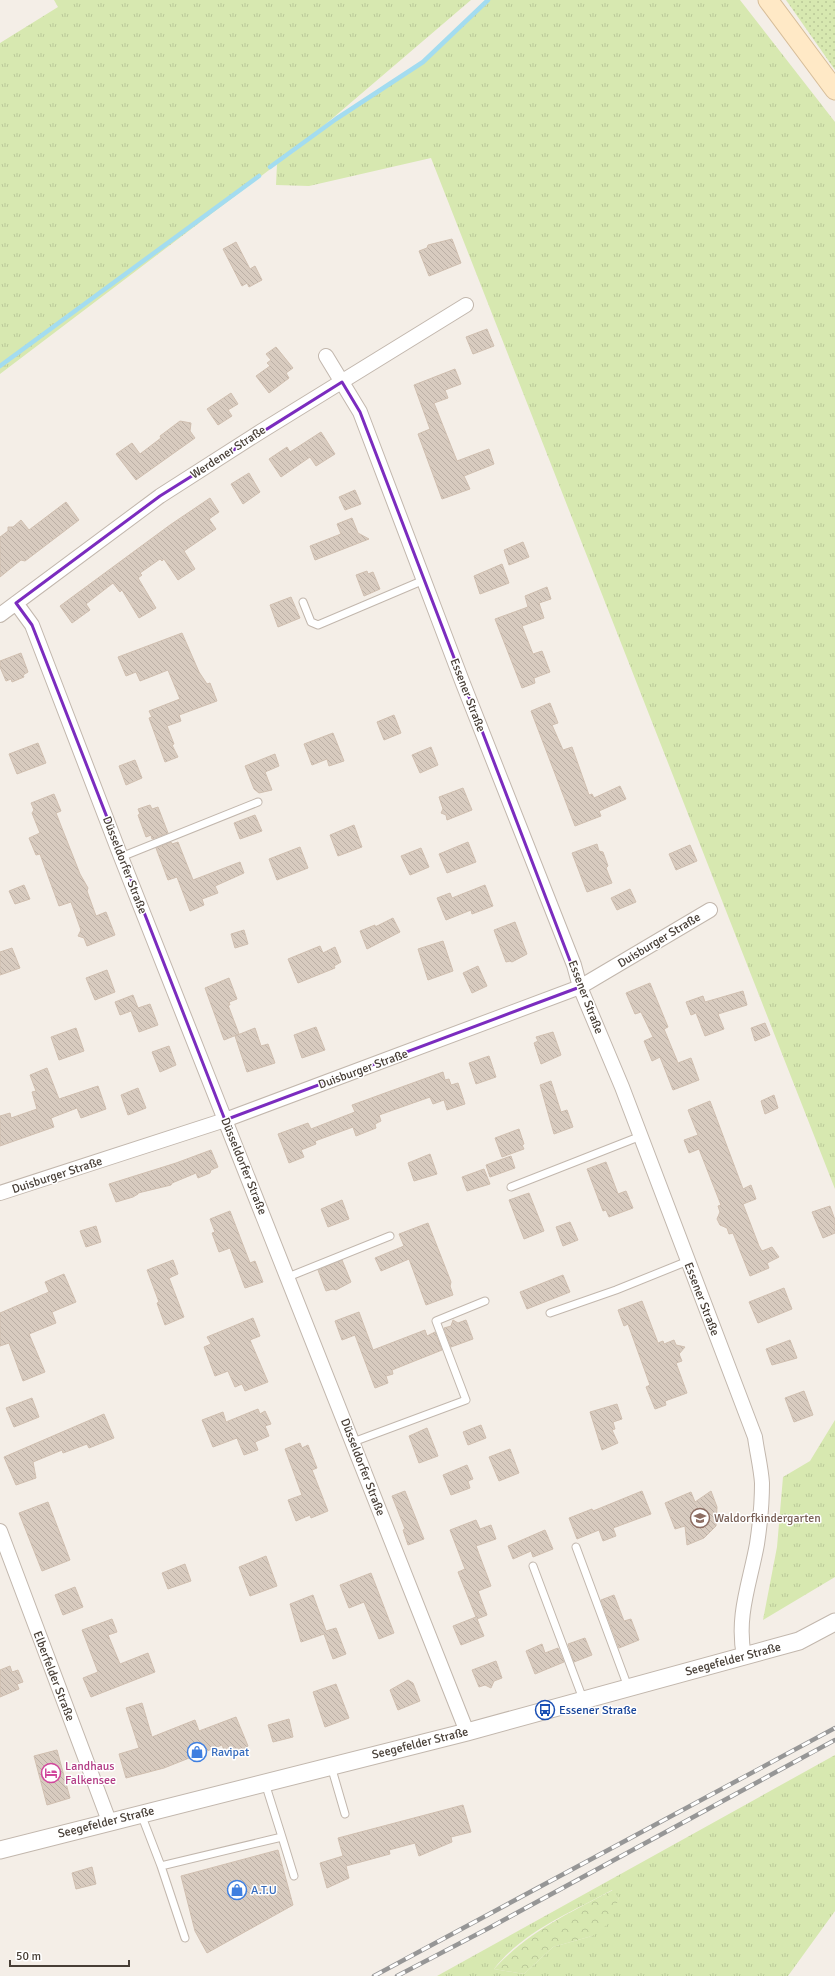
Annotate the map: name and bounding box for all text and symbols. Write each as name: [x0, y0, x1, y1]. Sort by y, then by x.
street label: Werdener Straße: [188, 422, 269, 482]
street label: Essener Straße: [447, 656, 488, 734]
street label: Düsseldorfer Straße: [99, 814, 150, 916]
street label: Duisburger Straße: [615, 910, 704, 971]
street label: Essener Straße: [565, 958, 606, 1036]
street label: Duisburger Straße: [316, 1046, 410, 1093]
street label: Düsseldorfer Straße: [217, 1115, 270, 1217]
street label: Duisburger Straße: [10, 1154, 104, 1197]
street label: Essener Straße: [681, 1260, 722, 1338]
street label: Düsseldorfer Straße: [337, 1416, 388, 1518]
school or university icon: Waldorfkindergarten: [689, 1507, 711, 1529]
place label: Waldorfkindergarten: [714, 1511, 821, 1526]
street label: Elberfelder Straße: [30, 1629, 78, 1723]
street label: Seegefelder Straße: [684, 1639, 783, 1679]
bus stop icon: Essener Straße: [534, 1699, 556, 1721]
place label: Essener Straße: [559, 1703, 637, 1718]
street label: Seegefelder Straße: [370, 1724, 470, 1763]
shop icon: Ravipat: [186, 1741, 208, 1763]
place label: Ravipat: [211, 1745, 249, 1760]
place label: Landhaus Falkensee: [65, 1759, 116, 1788]
hotel icon: Landhaus Falkensee: [40, 1762, 62, 1784]
street label: Seegefelder Straße: [56, 1803, 156, 1842]
shop icon: A.T.U: [226, 1879, 248, 1901]
place label: A.T.U: [251, 1883, 277, 1898]
scale bar: [10, 1942, 129, 1968]
text: 50 m: [16, 1949, 41, 1964]

